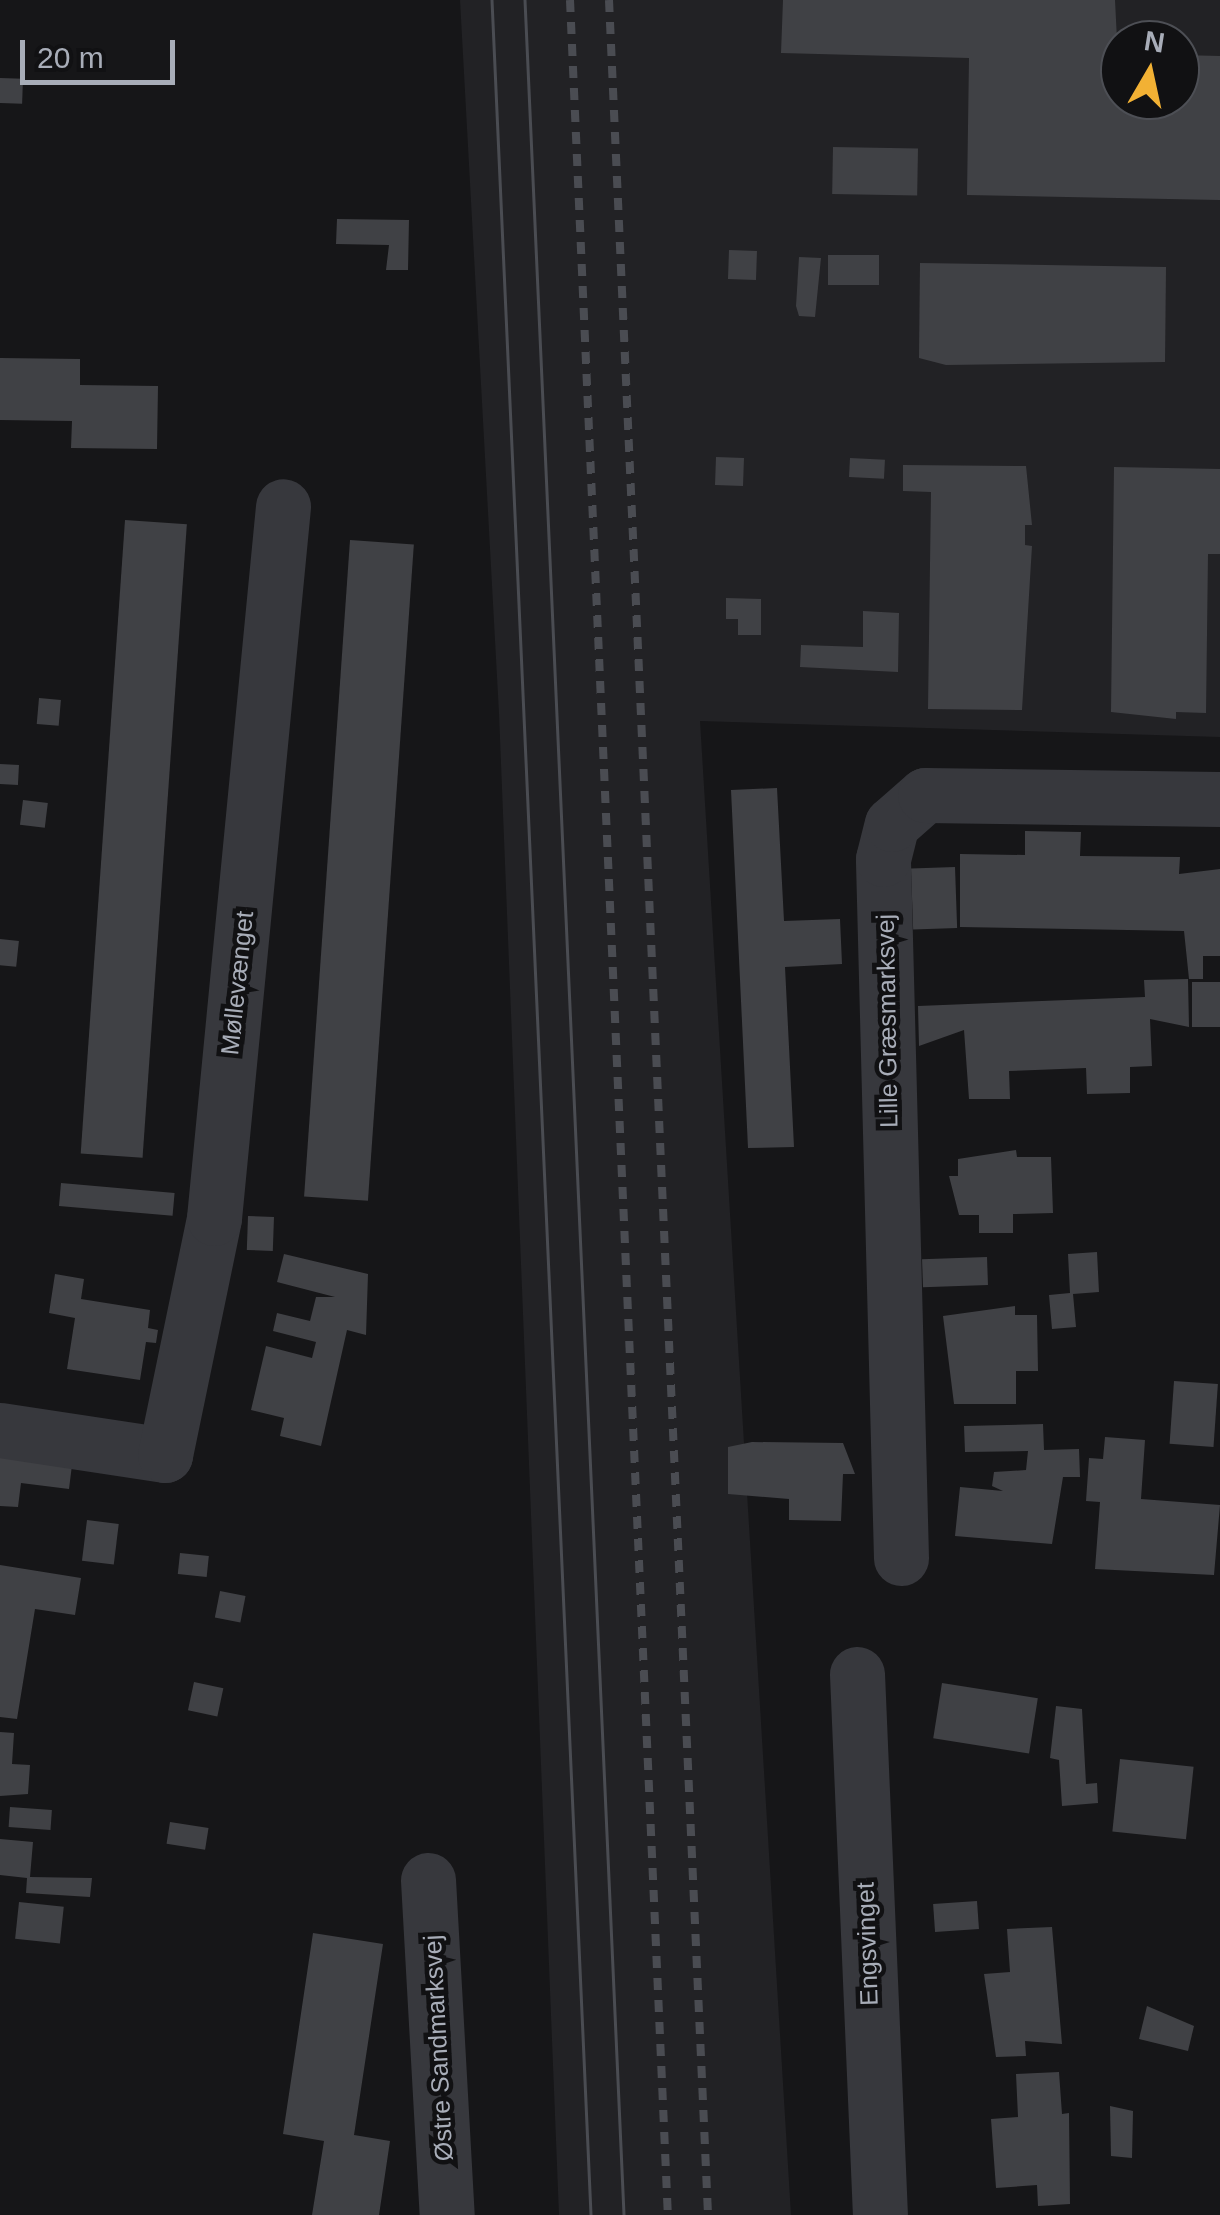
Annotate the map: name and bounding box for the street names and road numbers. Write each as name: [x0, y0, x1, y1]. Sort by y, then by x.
street label: Møllevænget: [215, 910, 259, 1056]
street label: Lille Græsmarksvej: [870, 914, 904, 1128]
street label: Engsvinget: [850, 1882, 884, 2006]
street label: Østre Sandmarksvej: [417, 1934, 459, 2162]

